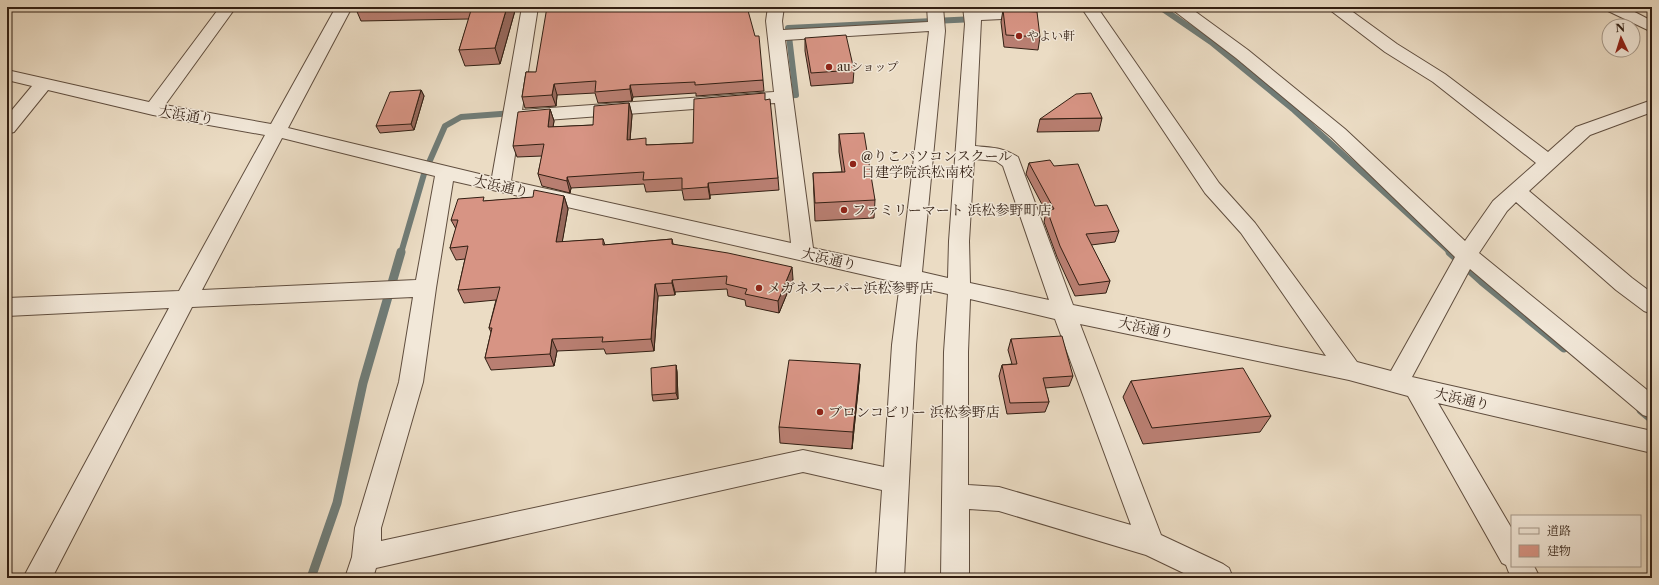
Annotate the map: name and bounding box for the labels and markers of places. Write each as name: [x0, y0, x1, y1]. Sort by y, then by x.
place label: やよい軒: [1027, 28, 1075, 43]
marker: やよい軒: [1014, 31, 1024, 41]
place label: auショップ: [837, 59, 898, 74]
marker: auショップ: [824, 62, 834, 72]
place label: @りこパソコンスクール 日建学院浜松南校: [861, 147, 1012, 181]
marker: @りこパソコンスクール 日建学院浜松南校: [848, 159, 858, 169]
place label: ファミリーマート 浜松参野町店: [852, 201, 1051, 219]
marker: ファミリーマート 浜松参野町店: [839, 205, 849, 215]
place label: メガネスーパー浜松参野店: [767, 279, 934, 297]
marker: メガネスーパー浜松参野店: [754, 283, 764, 293]
place label: ブロンコビリー 浜松参野店: [828, 403, 1000, 421]
marker: ブロンコビリー 浜松参野店: [815, 407, 825, 417]

